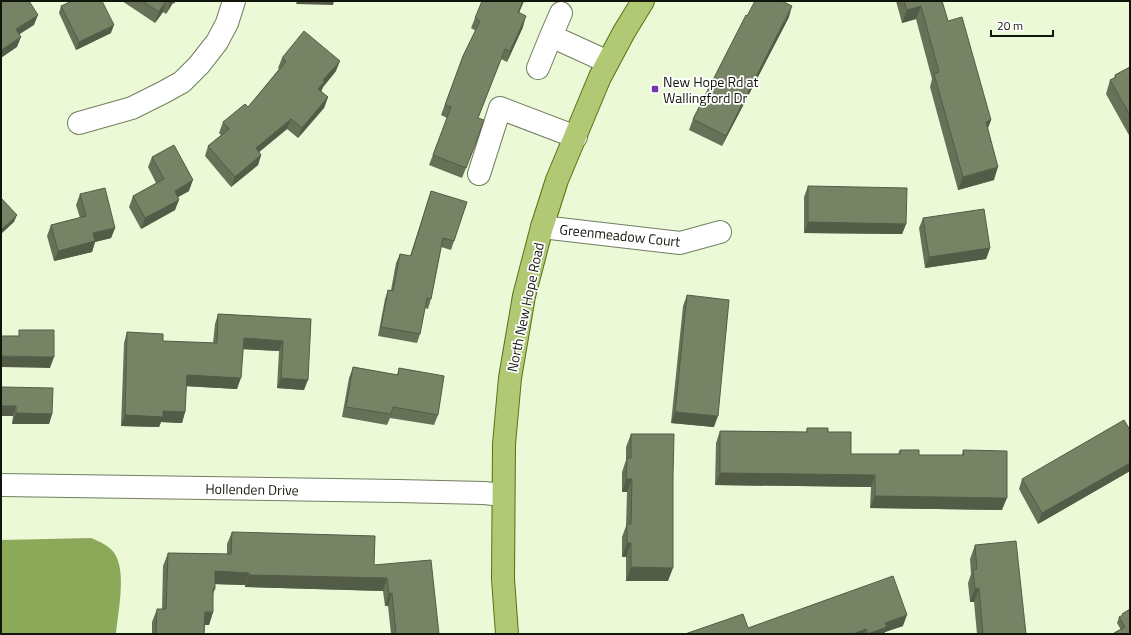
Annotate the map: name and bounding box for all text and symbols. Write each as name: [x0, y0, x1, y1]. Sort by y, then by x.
scale bar: [991, 12, 1053, 38]
text: 20 m: [997, 16, 1023, 35]
place label: New Hope Rd at Wallingford Dr: [663, 71, 758, 108]
marker: New Hope Rd at Wallingford Dr: [650, 84, 660, 94]
street label: Greenmeadow Court: [559, 218, 682, 252]
street label: North New Hope Road: [501, 240, 549, 374]
street label: Hollenden Drive: [205, 478, 299, 500]

